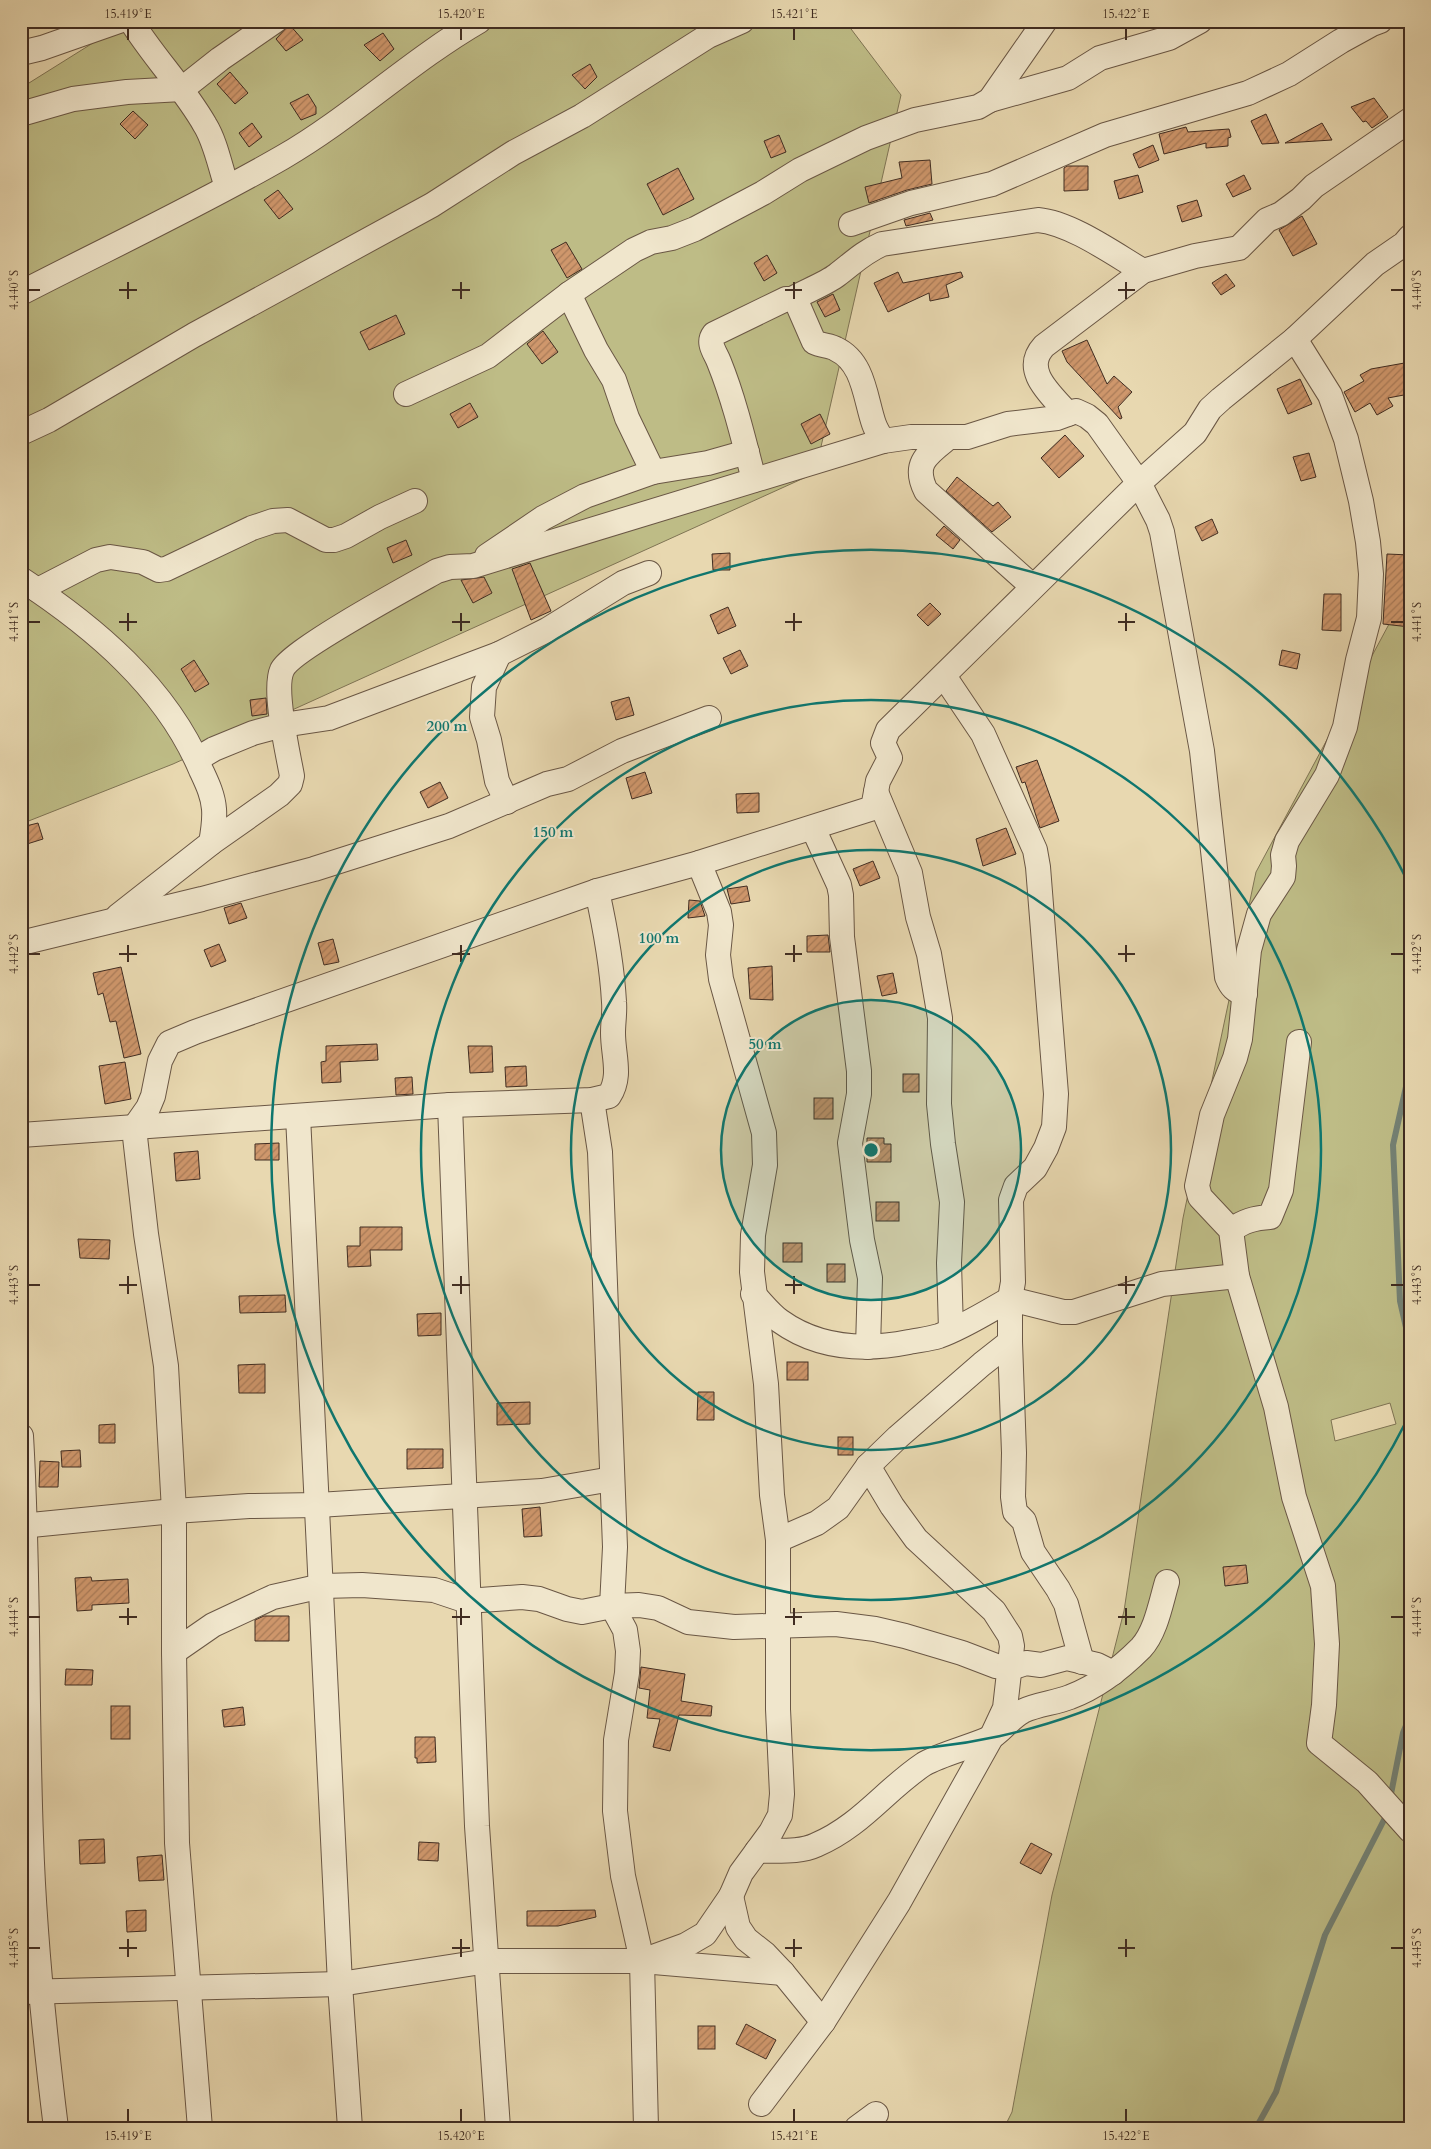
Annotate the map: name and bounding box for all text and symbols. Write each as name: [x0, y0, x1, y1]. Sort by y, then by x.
text: 15.419°E: [104, 6, 152, 22]
text: 15.420°E: [437, 6, 485, 22]
text: 15.421°E: [770, 6, 818, 22]
text: 15.422°E: [1102, 6, 1150, 22]
text: 4.440°S: [6, 270, 22, 310]
text: 4.440°S: [1409, 270, 1425, 310]
text: 4.441°S: [6, 602, 22, 642]
text: 4.441°S: [1409, 602, 1425, 642]
text: 200 m: [427, 716, 468, 736]
text: 150 m: [533, 822, 574, 842]
text: 100 m: [639, 928, 680, 948]
text: 4.442°S: [6, 934, 22, 974]
text: 4.442°S: [1409, 934, 1425, 974]
text: 50 m: [748, 1034, 782, 1054]
centre of rings: [862, 1141, 880, 1159]
text: 4.443°S: [6, 1265, 22, 1305]
text: 4.443°S: [1409, 1265, 1425, 1305]
text: 4.444°S: [6, 1597, 22, 1637]
text: 4.444°S: [1409, 1597, 1425, 1637]
text: 4.445°S: [6, 1928, 22, 1968]
text: 4.445°S: [1409, 1928, 1425, 1968]
text: 15.419°E: [104, 2128, 152, 2144]
text: 15.420°E: [437, 2128, 485, 2144]
text: 15.421°E: [770, 2128, 818, 2144]
text: 15.422°E: [1102, 2128, 1150, 2144]

